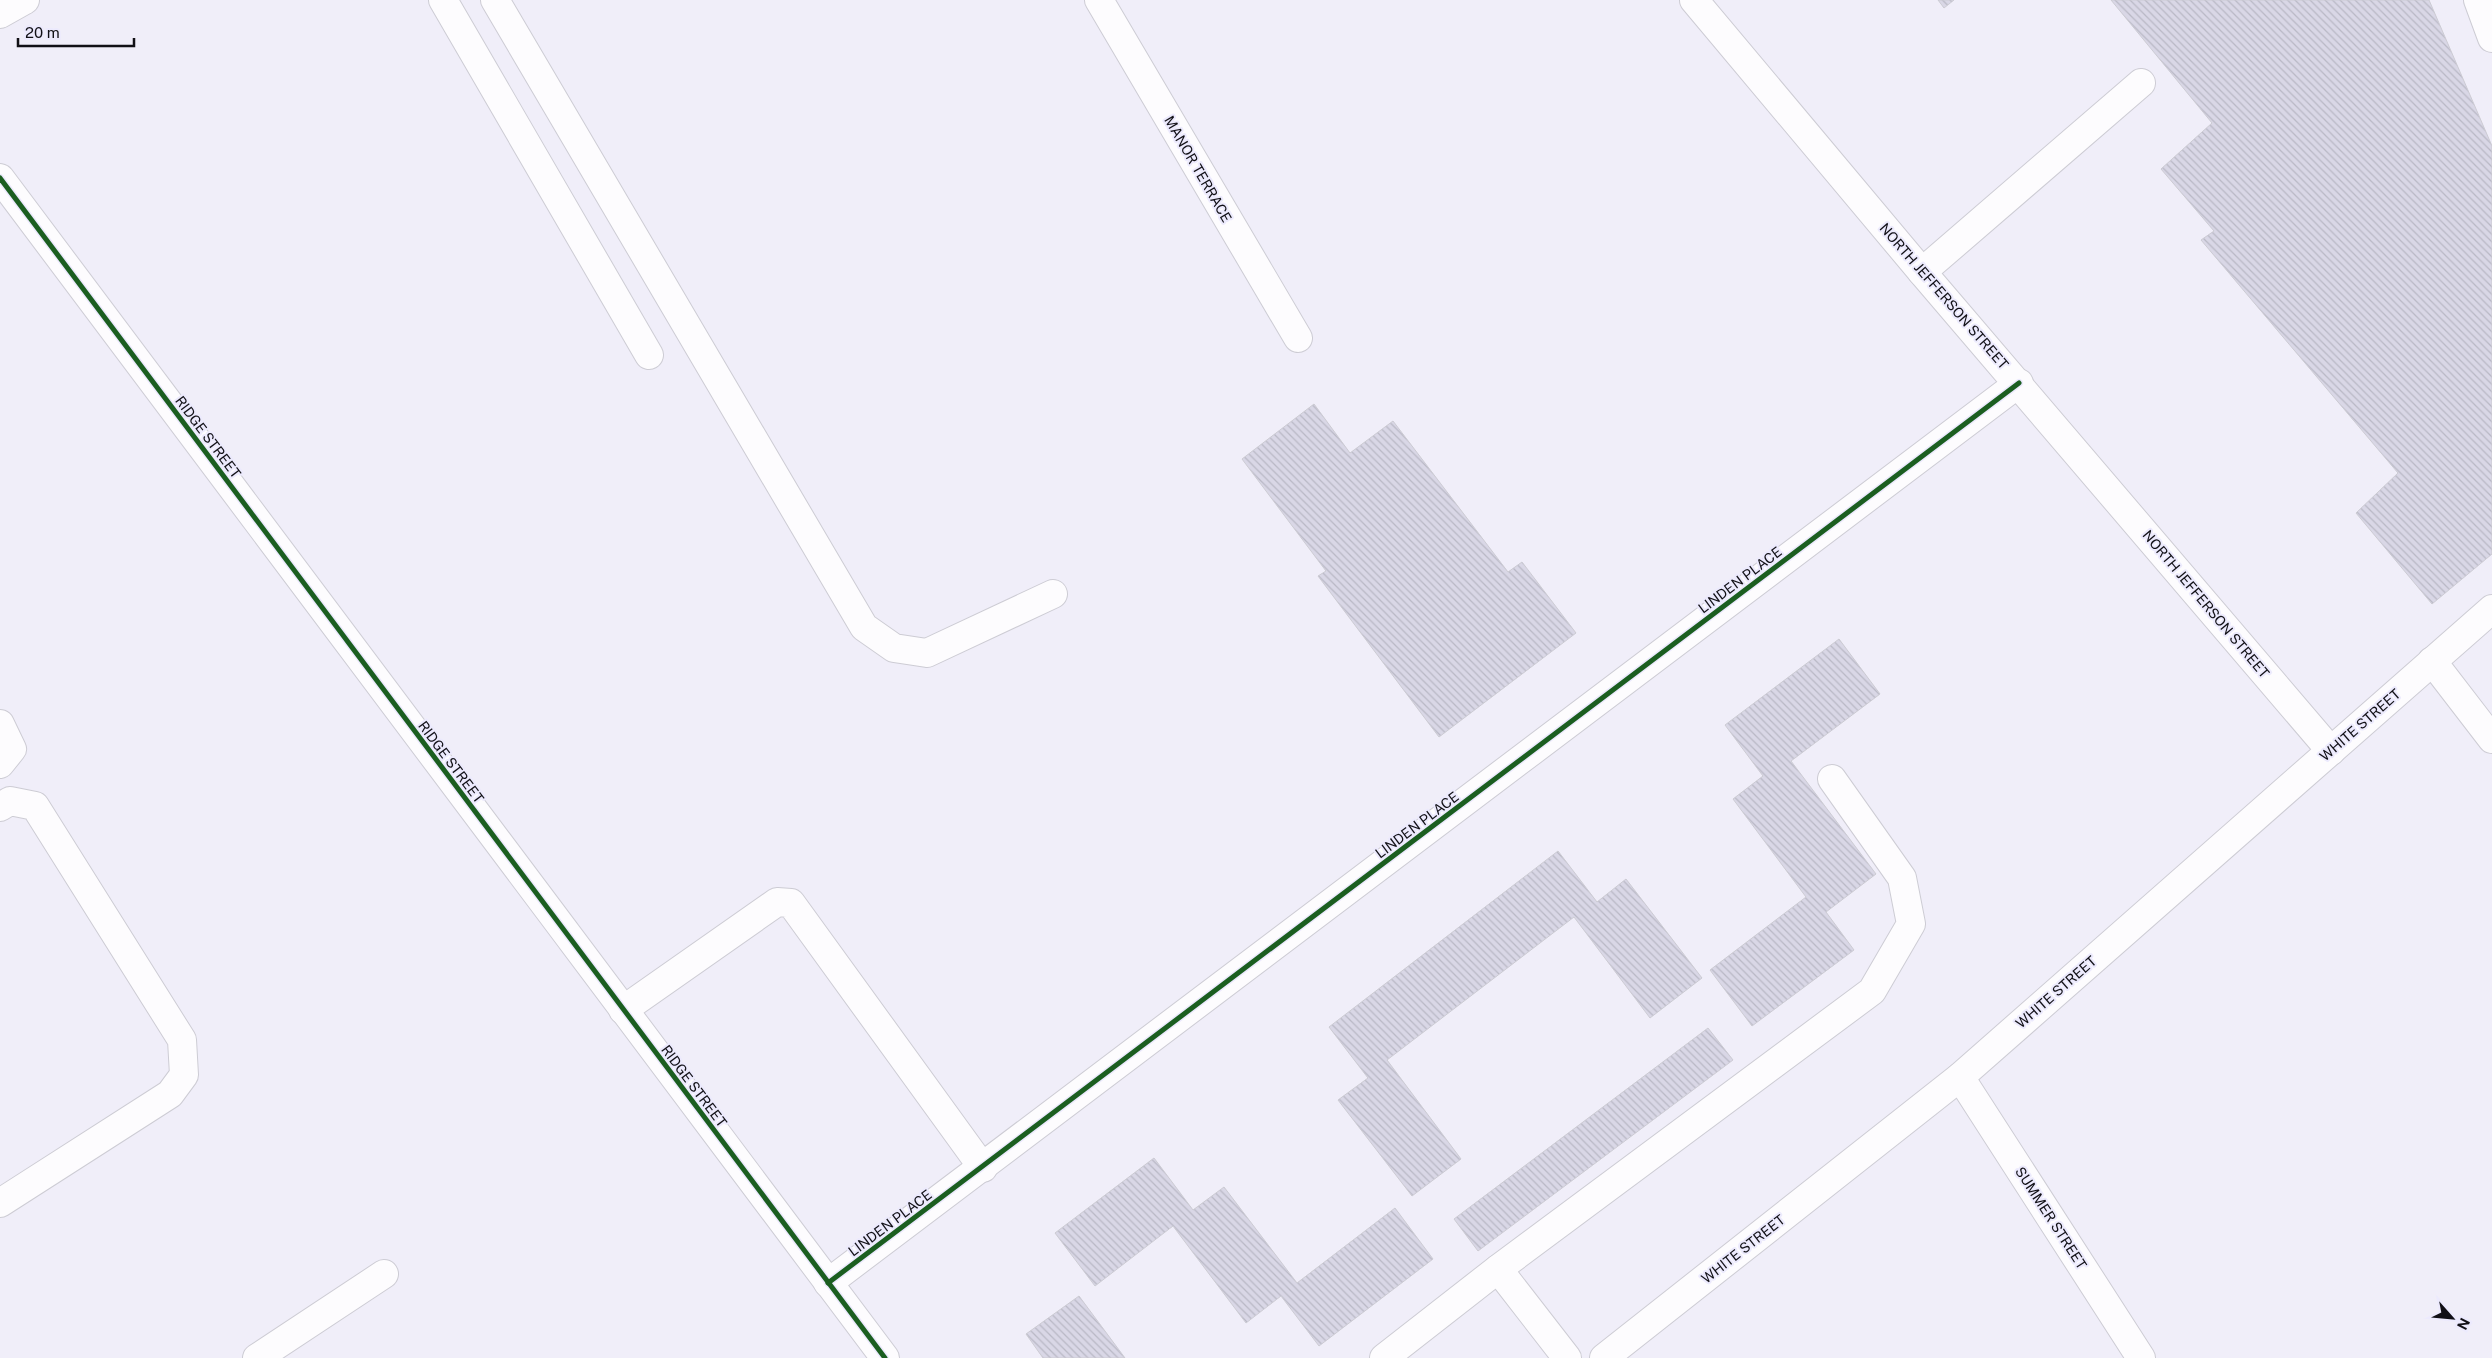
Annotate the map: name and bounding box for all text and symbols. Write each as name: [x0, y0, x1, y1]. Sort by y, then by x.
scale bar: [18, 15, 134, 47]
text: 20 m: [25, 24, 60, 41]
street label: MANOR TERRACE: [1161, 113, 1235, 225]
street label: NORTH JEFFERSON STREET: [1876, 220, 2012, 372]
street label: RIDGE STREET: [172, 393, 244, 481]
street label: NORTH JEFFERSON STREET: [2140, 527, 2272, 681]
street label: LINDEN PLACE: [1695, 544, 1785, 616]
street label: WHITE STREET: [2316, 686, 2404, 764]
street label: RIDGE STREET: [415, 718, 487, 806]
street label: LINDEN PLACE: [1372, 789, 1462, 861]
street label: WHITE STREET: [2012, 953, 2100, 1031]
street label: RIDGE STREET: [658, 1042, 730, 1130]
street label: SUMMER STREET: [2012, 1164, 2090, 1272]
street label: LINDEN PLACE: [845, 1187, 935, 1259]
street label: WHITE STREET: [1698, 1211, 1788, 1287]
north arrow: [2427, 1293, 2477, 1343]
text: N: [2454, 1315, 2473, 1332]

